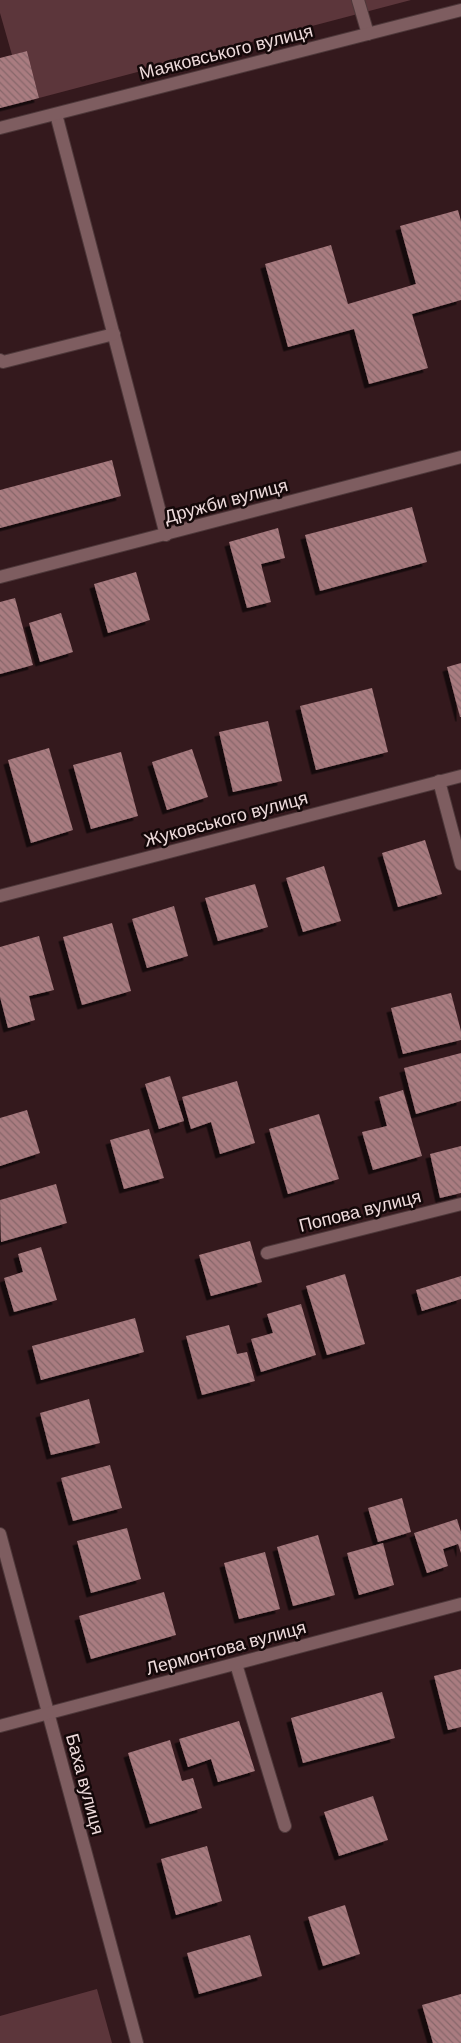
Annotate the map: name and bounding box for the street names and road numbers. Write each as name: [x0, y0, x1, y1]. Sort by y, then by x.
street label: Маяковського вулиця: [137, 19, 315, 85]
street label: Дружби вулиця: [162, 473, 290, 529]
street label: Жуковського вулиця: [141, 786, 311, 852]
street label: Попова вулиця: [296, 1184, 424, 1238]
street label: Лермонтова вулиця: [143, 1615, 309, 1681]
street label: Баха вулиця: [60, 1731, 110, 1837]

